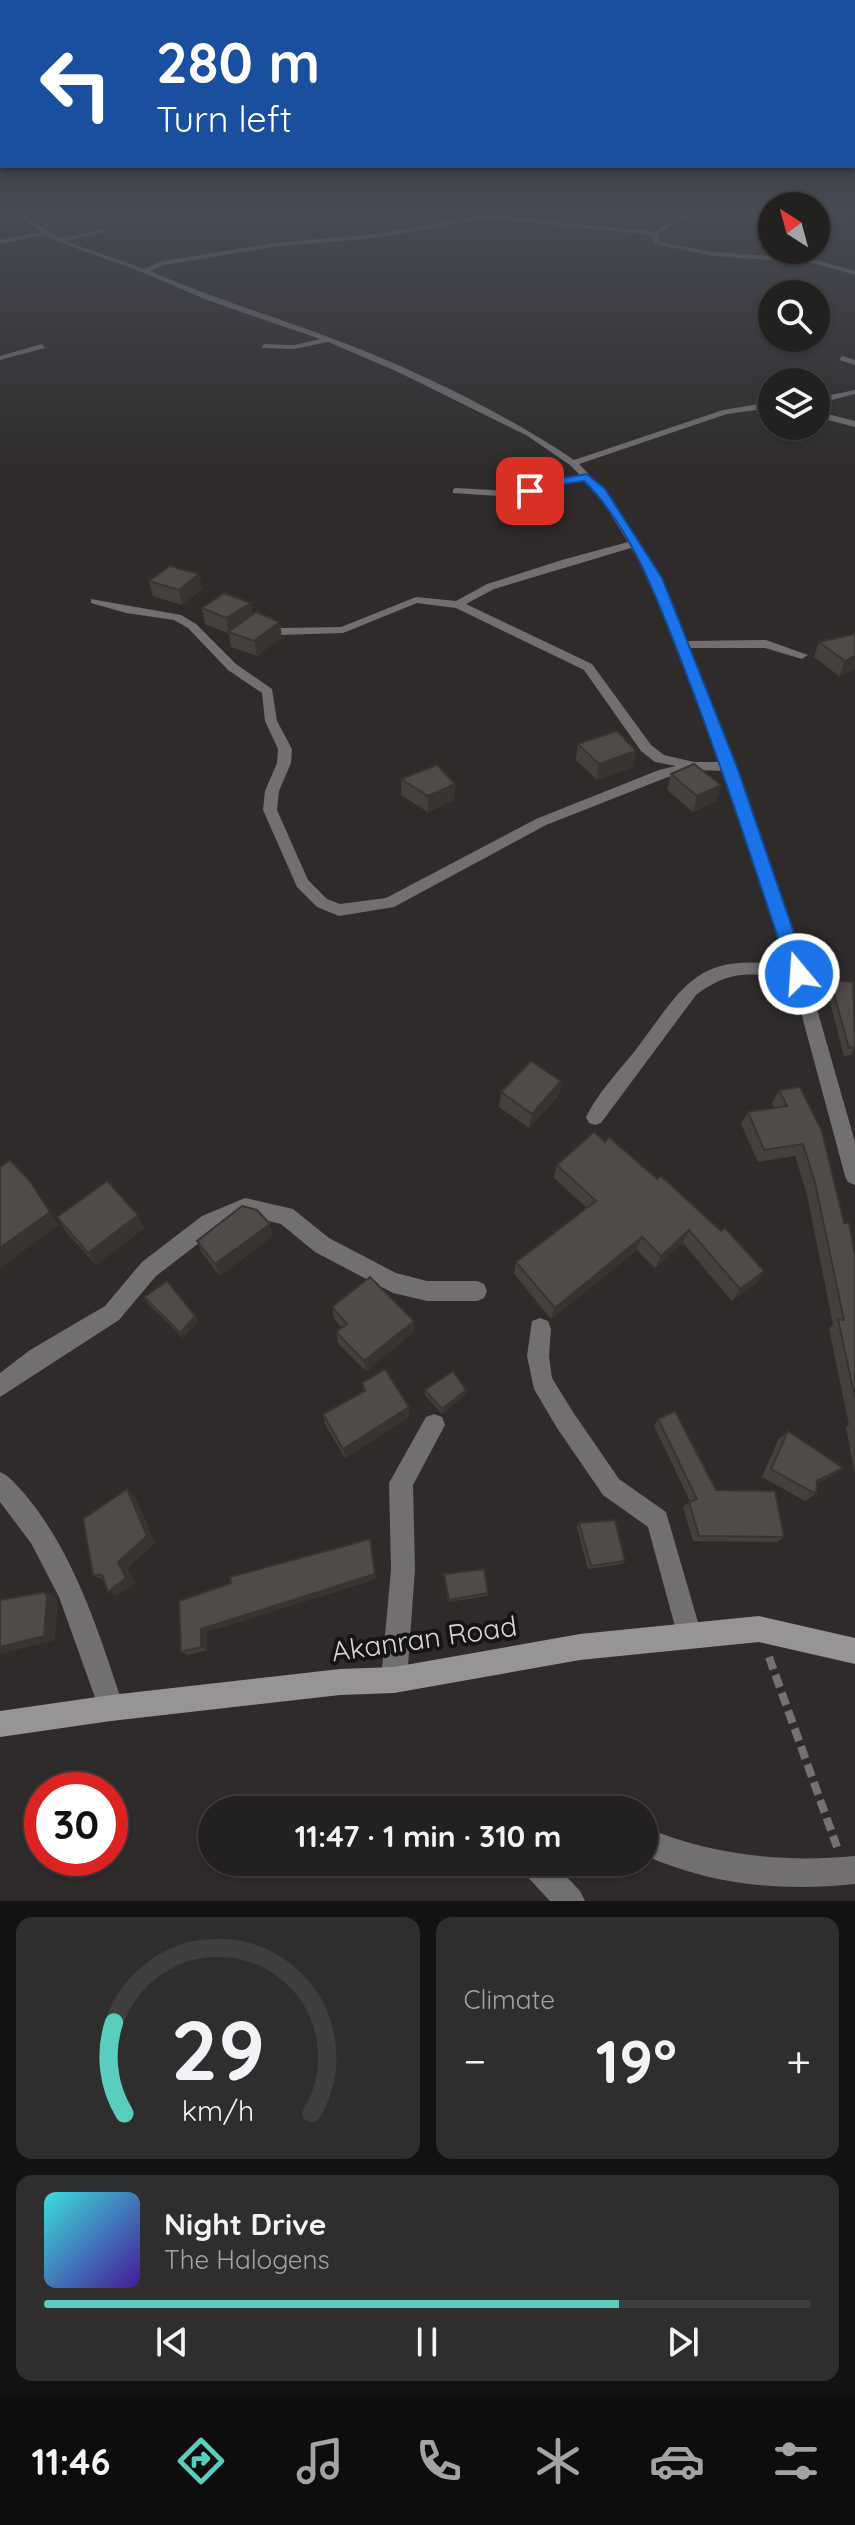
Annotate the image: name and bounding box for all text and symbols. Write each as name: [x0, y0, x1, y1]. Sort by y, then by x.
text: 280 m: [156, 27, 320, 97]
icon: left: [24, 32, 128, 136]
text: Turn left: [156, 96, 292, 141]
north arrow: [758, 192, 830, 264]
map controls: [758, 192, 830, 440]
button: search: [758, 280, 830, 352]
button: layers: [758, 368, 830, 440]
pin: [496, 457, 564, 525]
icon: arrive: [508, 469, 552, 513]
position arrow: [757, 932, 841, 1016]
street label: Akanran Road: [329, 1608, 519, 1668]
speed limit sign: 30: [24, 1772, 128, 1876]
text: 11:47 · 1 min · 310 m: [295, 1817, 561, 1855]
text: Climate: [464, 1983, 555, 2016]
text: 29: [170, 1997, 265, 2101]
text: 19°: [596, 2023, 677, 2098]
text: −: [464, 2033, 486, 2088]
text: +: [786, 2033, 811, 2088]
text: km/h: [181, 2092, 254, 2128]
text: Night Drive: [164, 2205, 326, 2243]
text: The Halogens: [164, 2243, 330, 2276]
icon: previous: [150, 2320, 194, 2364]
icon: pause: [405, 2320, 449, 2364]
icon: next: [661, 2320, 705, 2364]
icon: directions: [173, 2433, 229, 2489]
icon: music: [292, 2433, 348, 2489]
icon: phone: [411, 2433, 467, 2489]
icon: climate: [530, 2433, 586, 2489]
icon: car: [649, 2433, 705, 2489]
icon: filters: [768, 2433, 824, 2489]
text: 11:46: [31, 2439, 110, 2484]

